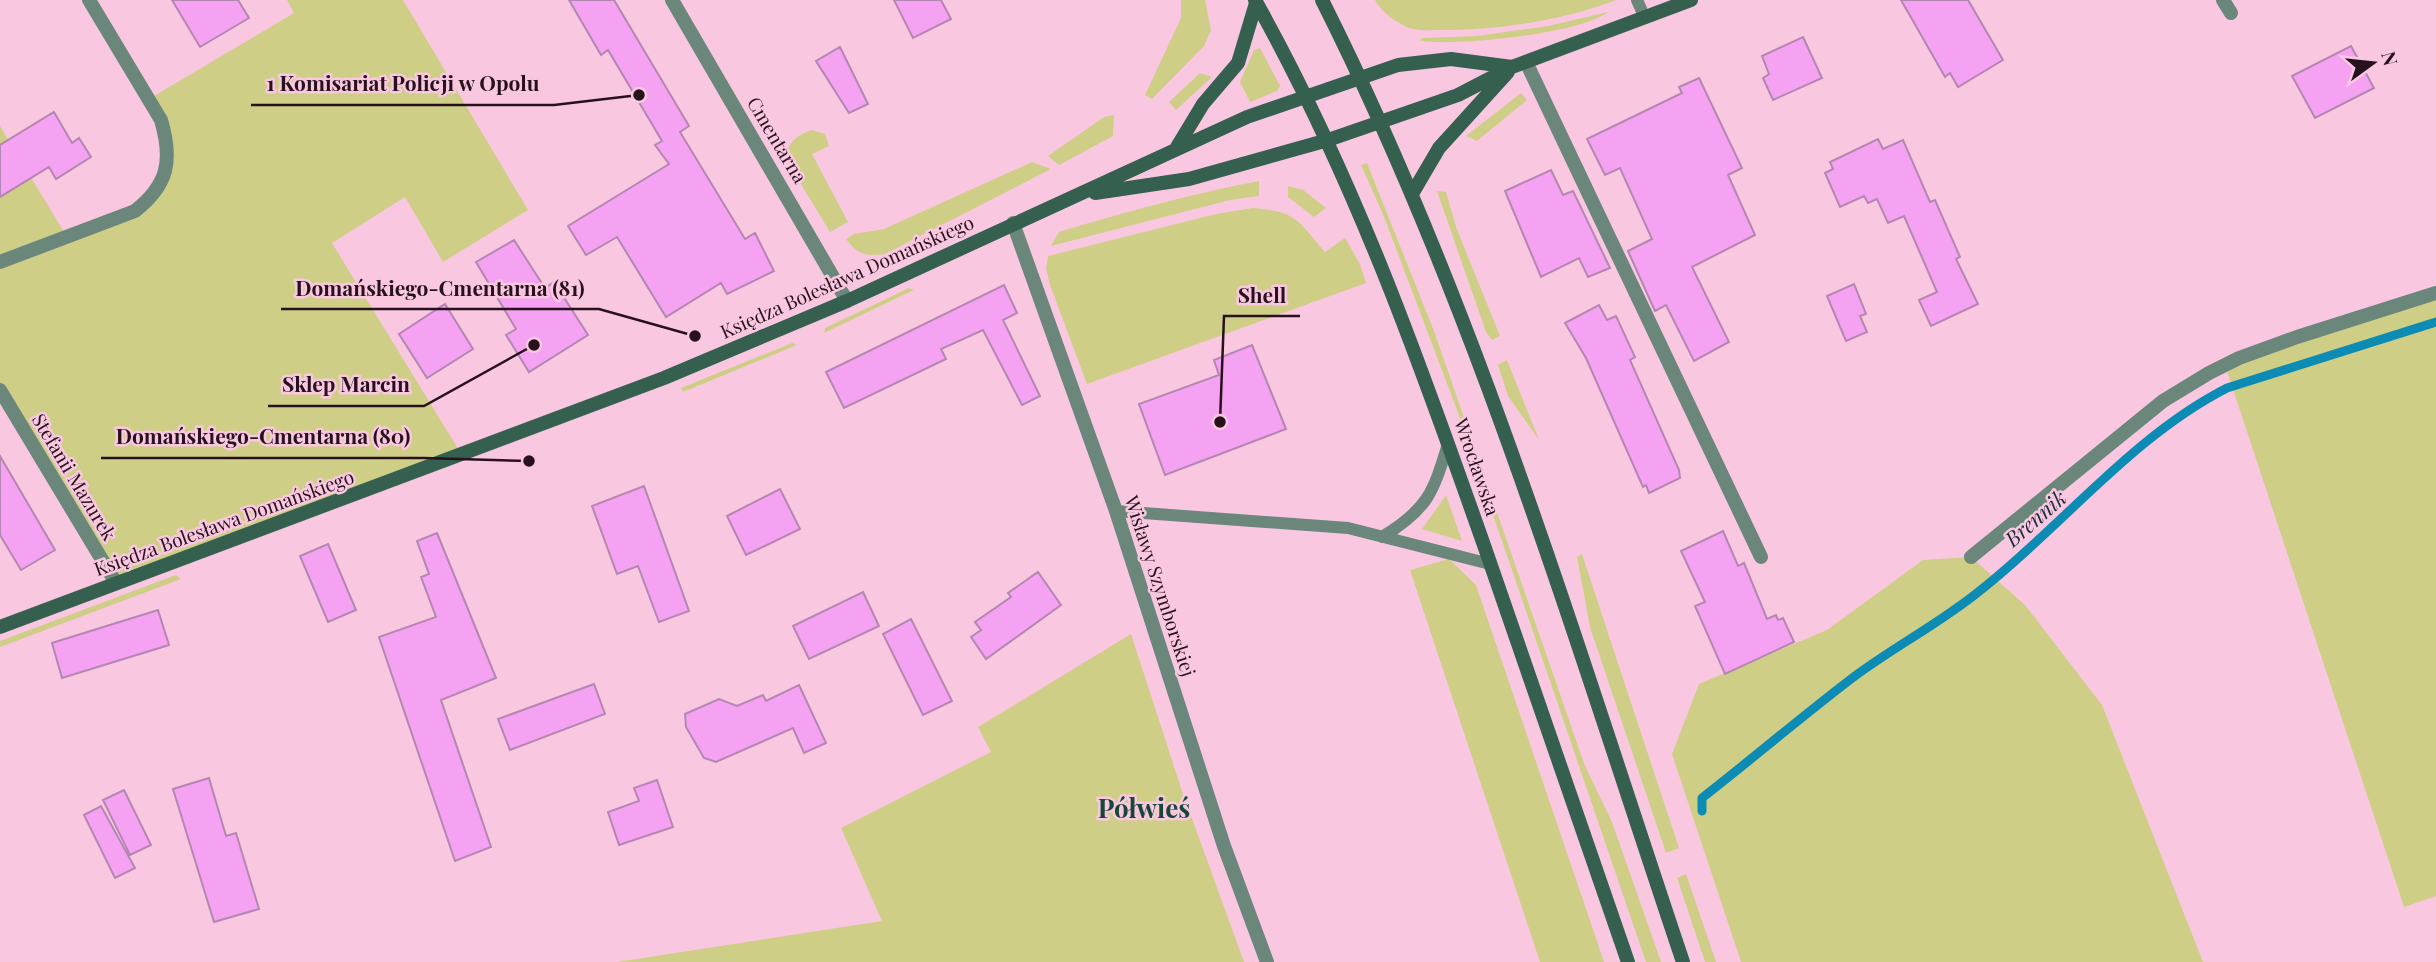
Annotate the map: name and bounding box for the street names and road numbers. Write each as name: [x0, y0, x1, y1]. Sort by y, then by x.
street label: Cmentarna: [742, 91, 814, 188]
street label: Księdza Bolesława Domańskiego: [716, 208, 978, 344]
street label: Stefanii Mazurek: [27, 408, 123, 545]
street label: Wrocławska: [1449, 413, 1507, 519]
street label: Księdza Bolesława Domańskiego: [90, 463, 357, 581]
street label: Wisławy Szymborskiej: [1119, 491, 1202, 679]

